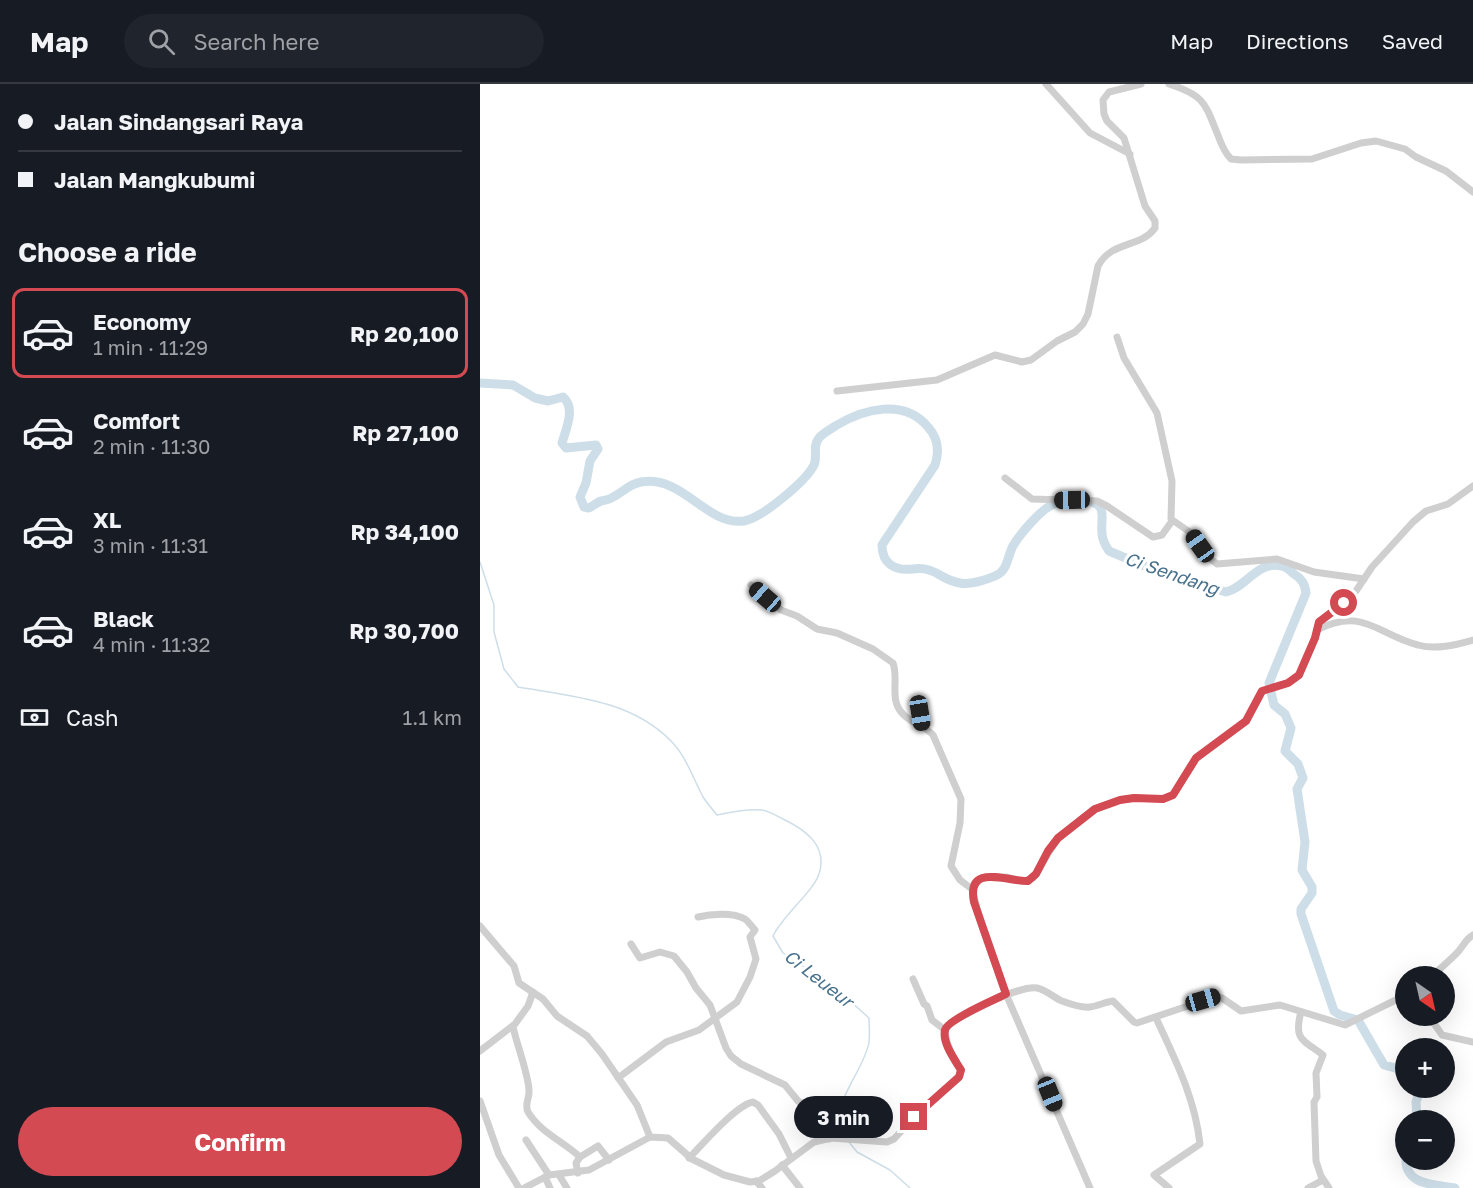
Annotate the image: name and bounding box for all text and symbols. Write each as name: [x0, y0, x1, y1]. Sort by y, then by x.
search box: [124, 14, 544, 68]
text: Map: [30, 25, 88, 58]
icon: search: [145, 25, 178, 58]
text: Search here: [193, 28, 319, 55]
text: Map: [1170, 28, 1213, 54]
text: Directions: [1246, 28, 1349, 54]
text: Saved: [1382, 28, 1443, 54]
text: Jalan Sindangsari Raya: [54, 108, 303, 135]
text: Jalan Mangkubumi: [54, 166, 255, 193]
text: Choose a ride: [18, 236, 197, 268]
icon: car: [21, 306, 75, 360]
text: Economy: [93, 308, 191, 335]
text: Rp 20,100: [350, 320, 459, 347]
text: 1 min · 11:29: [93, 335, 208, 359]
icon: car: [21, 405, 75, 459]
text: Comfort: [93, 407, 180, 434]
text: Rp 27,100: [352, 419, 459, 446]
text: 2 min · 11:30: [93, 434, 210, 458]
car: [1054, 491, 1090, 509]
icon: car: [21, 504, 75, 558]
text: XL: [93, 506, 121, 533]
text: Rp 34,100: [351, 518, 459, 545]
car: [1182, 526, 1218, 566]
text: 3 min · 11:31: [93, 533, 208, 557]
water label: Ci Sendang: [1122, 547, 1224, 600]
car: [746, 578, 784, 616]
route start: [1330, 589, 1357, 616]
icon: car: [21, 603, 75, 657]
text: Black: [93, 605, 154, 632]
text: Rp 30,700: [349, 617, 459, 644]
text: 4 min · 11:32: [93, 632, 210, 656]
car: [908, 694, 932, 732]
icon: cash: [18, 701, 51, 734]
text: Cash: [66, 704, 119, 731]
text: 1.1 km: [403, 705, 462, 729]
water label: Ci Leueur: [780, 944, 860, 1014]
north arrow: [1395, 966, 1455, 1026]
map controls: [1395, 966, 1455, 1170]
car: [1183, 986, 1223, 1014]
button: +: [1395, 1038, 1455, 1098]
car: [1035, 1074, 1065, 1114]
callout: 3 min: [794, 1096, 893, 1138]
route end: [900, 1103, 927, 1130]
text: 3 min: [817, 1105, 870, 1129]
button: Confirm: [18, 1107, 462, 1176]
button: −: [1395, 1110, 1455, 1170]

